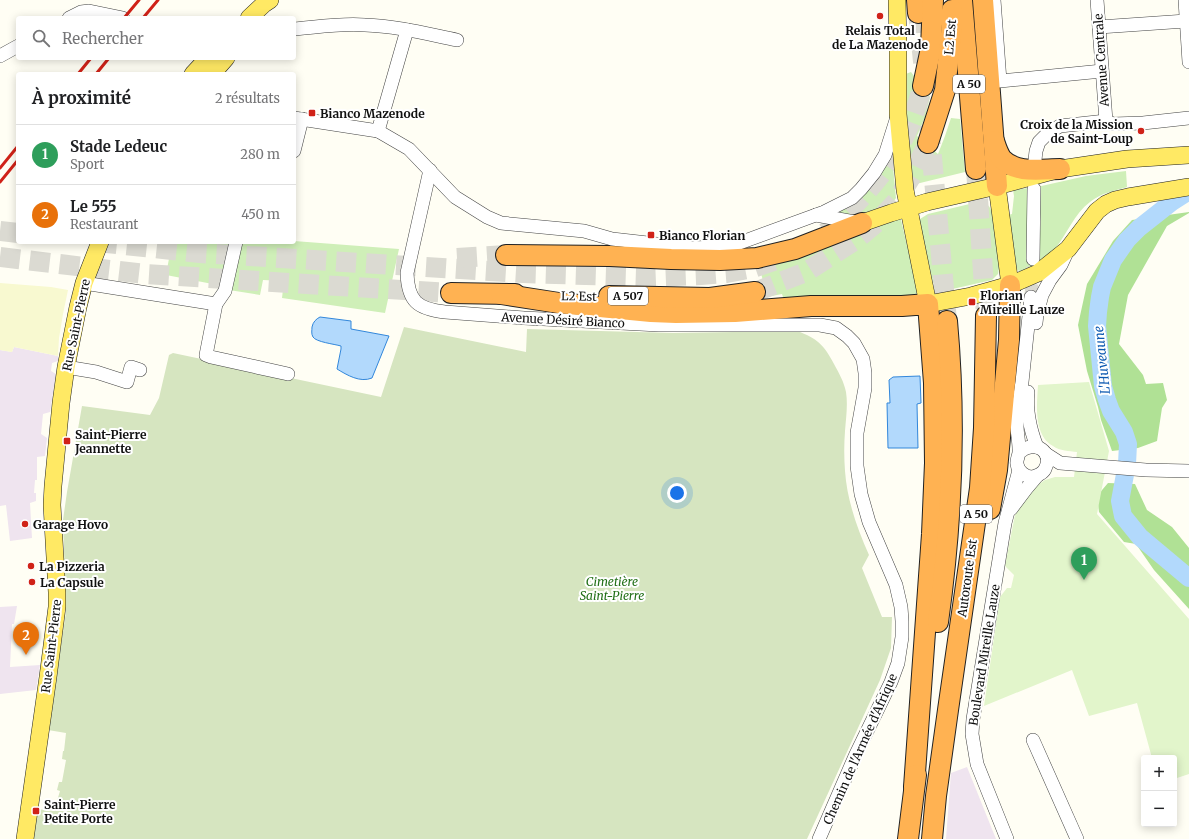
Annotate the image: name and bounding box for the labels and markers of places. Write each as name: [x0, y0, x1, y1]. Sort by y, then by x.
marker: Relais Total de La Mazenode: [875, 11, 885, 21]
place label: Relais Total de La Mazenode: [832, 23, 928, 52]
place label: Bianco Mazenode: [320, 106, 425, 121]
marker: Bianco Mazenode: [307, 108, 317, 118]
place label: Croix de la Mission de Saint-Loup: [1020, 117, 1133, 146]
marker: Croix de la Mission de Saint-Loup: [1136, 126, 1146, 136]
place label: Bianco Florian: [659, 228, 745, 243]
marker: Bianco Florian: [646, 230, 656, 240]
place label: Florian Mireille Lauze: [980, 288, 1065, 317]
marker: Florian Mireille Lauze: [967, 297, 977, 307]
place label: Saint-Pierre Jeannette: [74, 427, 147, 456]
marker: Saint-Pierre Jeannette: [62, 436, 72, 446]
place label: Garage Hovo: [33, 517, 108, 532]
marker: Garage Hovo: [20, 519, 30, 529]
pin: 1: [1071, 547, 1097, 580]
place label: La Pizzeria: [39, 559, 105, 574]
marker: La Pizzeria: [26, 561, 36, 571]
place label: La Capsule: [40, 575, 104, 590]
marker: La Capsule: [27, 577, 37, 587]
pin: 2: [13, 622, 39, 655]
place label: Saint-Pierre Petite Porte: [44, 797, 116, 826]
marker: Saint-Pierre Petite Porte: [31, 806, 41, 816]

